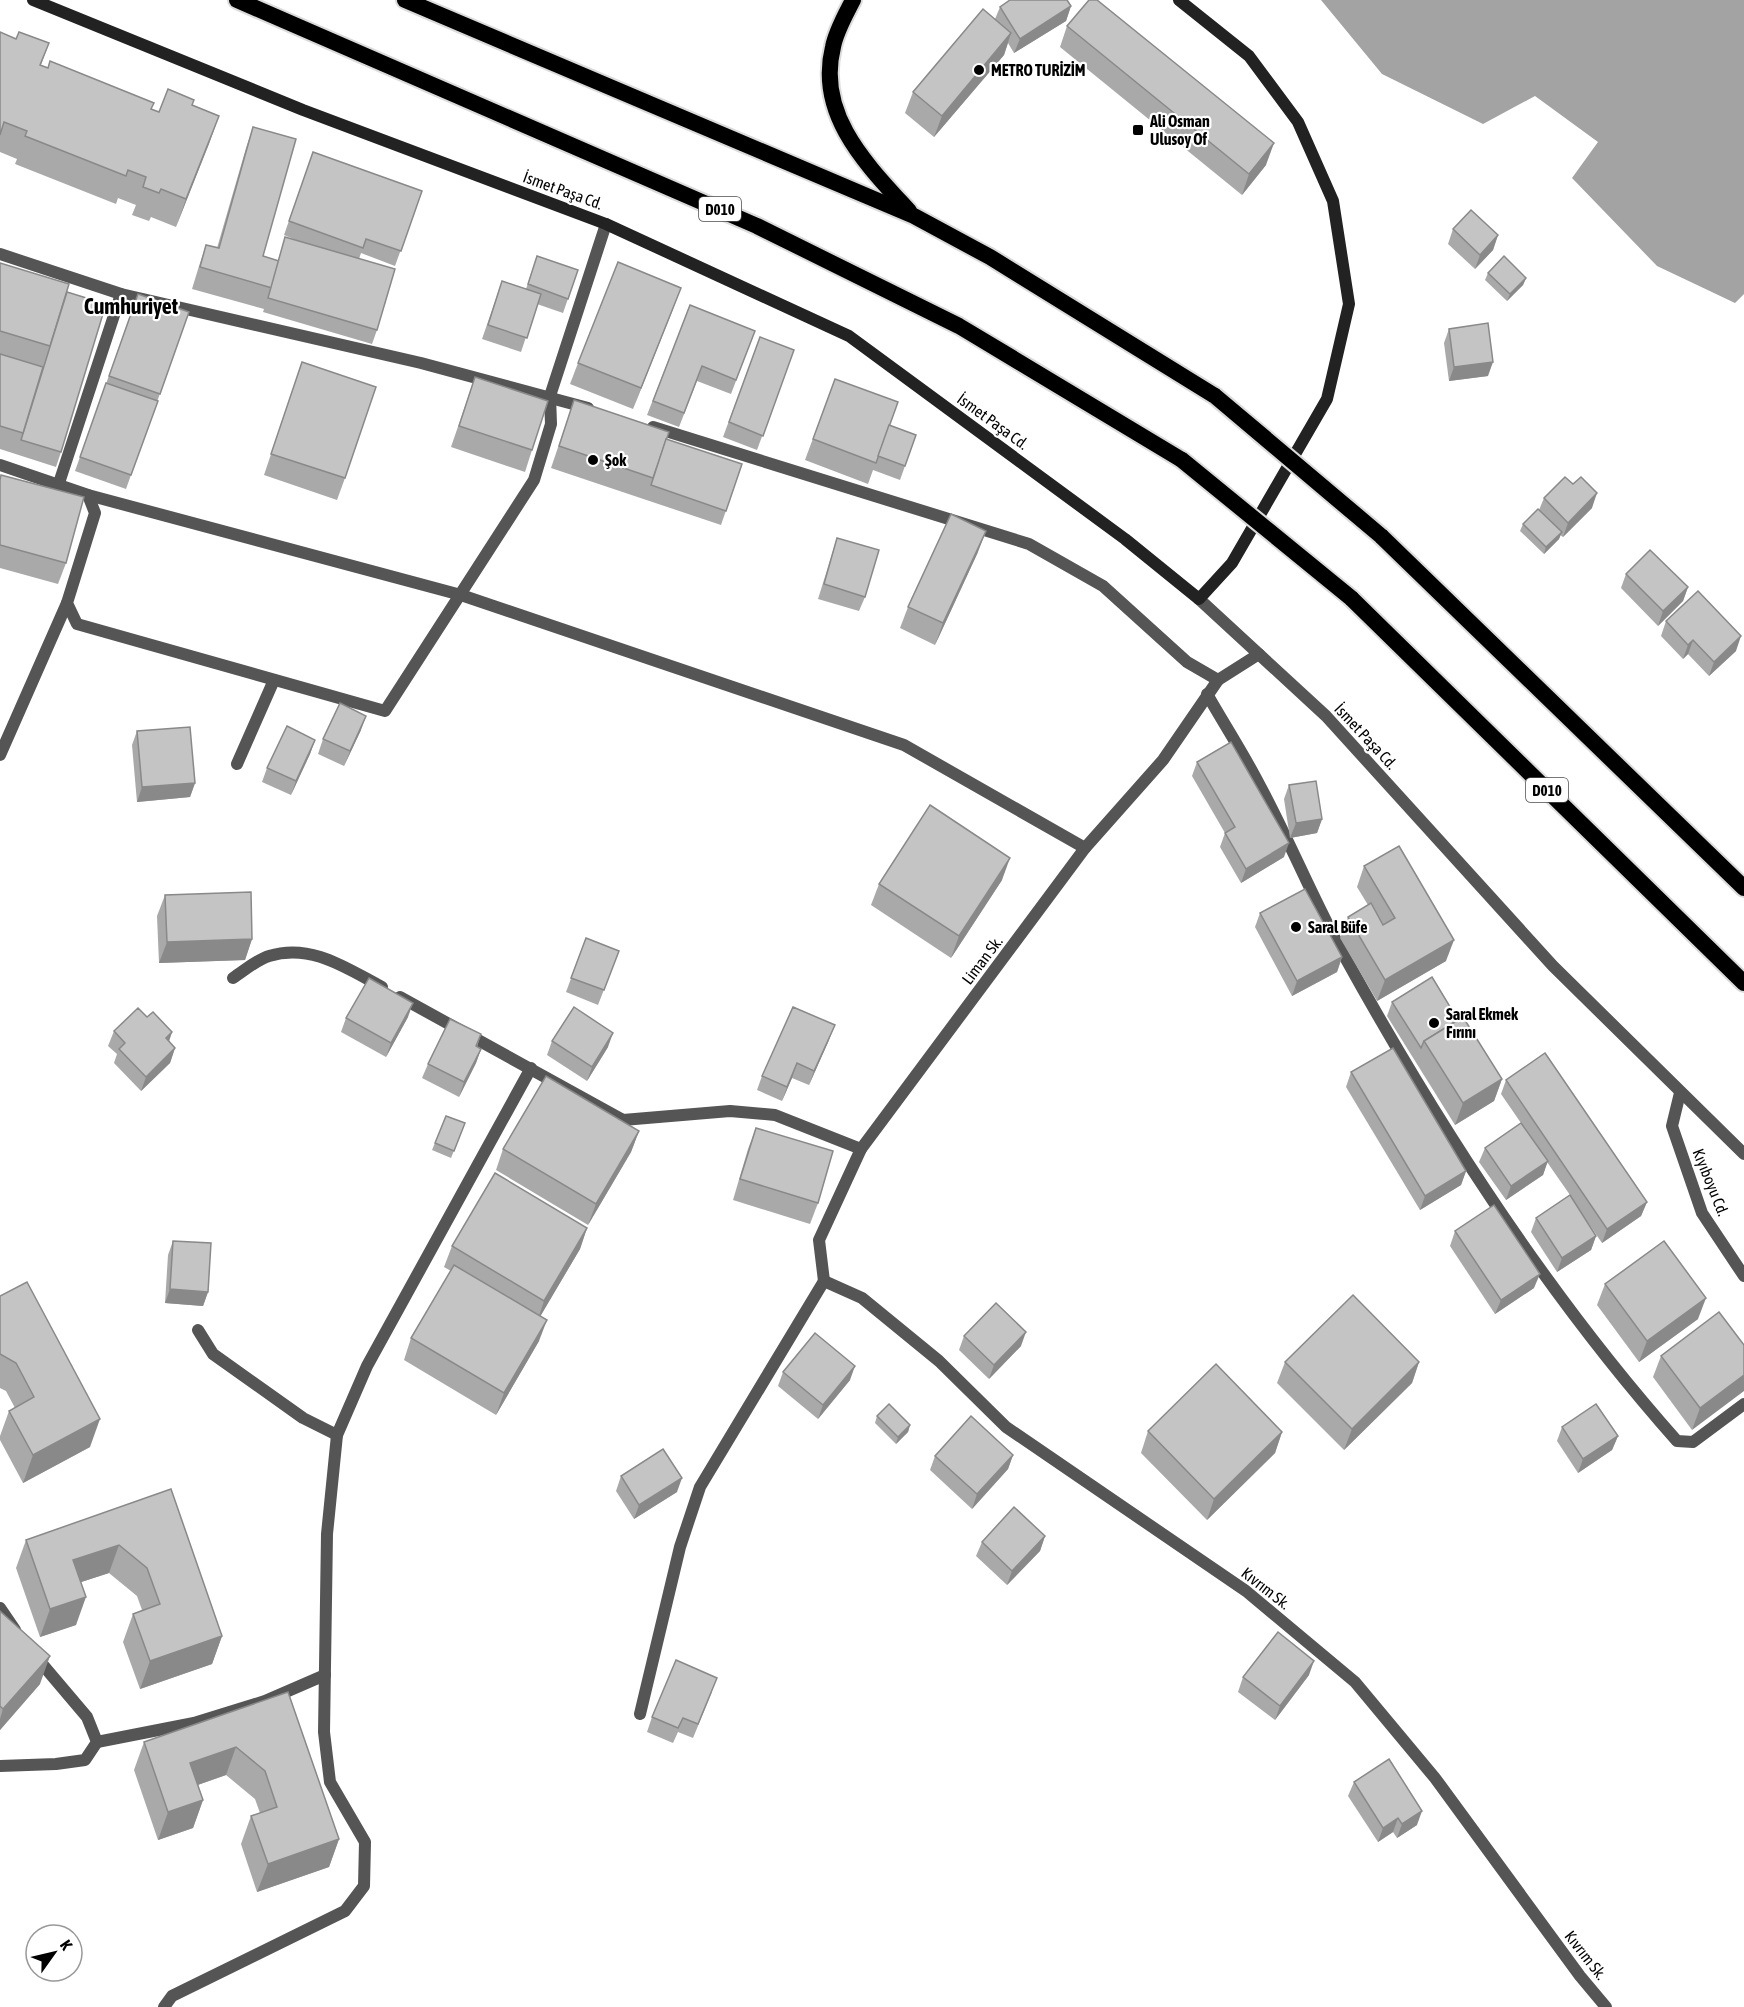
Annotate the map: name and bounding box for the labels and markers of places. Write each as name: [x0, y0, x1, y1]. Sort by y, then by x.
place label: METRO TURİZİM: [991, 61, 1085, 79]
marker: METRO TURİZİM: [972, 63, 986, 77]
place label: Ali Osman Ulusoy Of: [1149, 112, 1210, 148]
marker: Ali Osman Ulusoy Of: [1131, 123, 1145, 137]
place label: Şok: [605, 451, 627, 469]
marker: Şok: [586, 453, 600, 467]
place label: Saral Büfe: [1308, 918, 1367, 936]
marker: Saral Büfe: [1289, 920, 1303, 934]
place label: Saral Ekmek Fırını: [1446, 1005, 1519, 1041]
marker: Saral Ekmek Fırını: [1427, 1016, 1441, 1030]

